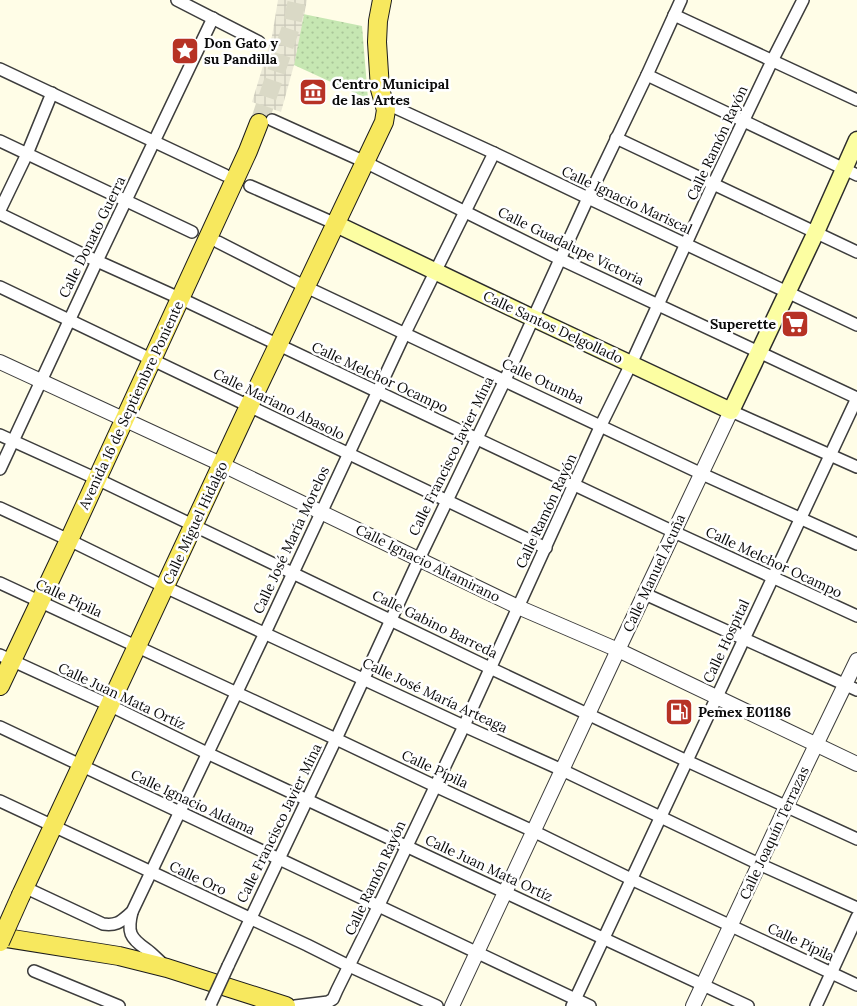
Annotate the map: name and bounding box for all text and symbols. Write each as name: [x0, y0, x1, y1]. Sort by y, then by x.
place label: Don Gato y su Pandilla: [204, 34, 278, 68]
place icon: Don Gato y su Pandilla: [170, 36, 200, 66]
place label: Centro Municipal de las Artes: [332, 75, 450, 109]
museum icon: Centro Municipal de las Artes: [298, 77, 328, 107]
street label: Calle Ramón Rayón: [683, 82, 752, 203]
street label: Calle Ignacio Mariscal: [559, 162, 695, 238]
street label: Calle Donato Guerra: [55, 173, 129, 301]
street label: Calle Guadalupe Victoria: [495, 203, 647, 289]
street label: Calle Santos Delgollado: [480, 287, 626, 367]
street label: Avenida 16 de Septiembre Poniente: [74, 298, 187, 513]
supermarket icon: Superette: [780, 309, 810, 339]
place label: Superette: [710, 315, 776, 333]
street label: Calle Melchor Ocampo: [309, 337, 451, 417]
street label: Calle Otumba: [499, 354, 587, 408]
street label: Calle Mariano Abasolo: [210, 364, 348, 444]
street label: Calle Francisco Javier Mina: [405, 373, 497, 539]
street label: Calle Ramón Rayón: [512, 450, 581, 571]
street label: Calle Miguel Hidalgo: [159, 459, 231, 587]
street label: Calle José María Morelos: [249, 463, 333, 617]
street label: Calle Manuel Acuña: [619, 511, 689, 635]
street label: Calle Ignacio Altamirano: [353, 520, 503, 606]
street label: Calle Melchor Ocampo: [703, 522, 845, 602]
street label: Calle Pípila: [33, 575, 105, 621]
street label: Calle Gabino Barreda: [369, 586, 501, 662]
street label: Calle Hospital: [699, 596, 753, 686]
street label: Calle José María Arteaga: [360, 653, 510, 737]
street label: Calle Juan Mata Ortíz: [55, 658, 189, 734]
fuel station icon: Pemex E01186: [664, 697, 694, 727]
place label: Pemex E01186: [698, 703, 791, 721]
street label: Calle Francisco Javier Mina: [233, 740, 325, 906]
street label: Calle Pípila: [399, 746, 471, 792]
street label: Calle Joaquín Terrazas: [735, 764, 813, 902]
street label: Calle Ignacio Aldama: [128, 765, 258, 839]
street label: Calle Ramón Rayón: [341, 817, 410, 938]
street label: Calle Juan Mata Ortíz: [422, 830, 556, 906]
street label: Calle Oro: [166, 857, 230, 899]
street label: Calle Pípila: [765, 919, 837, 965]

